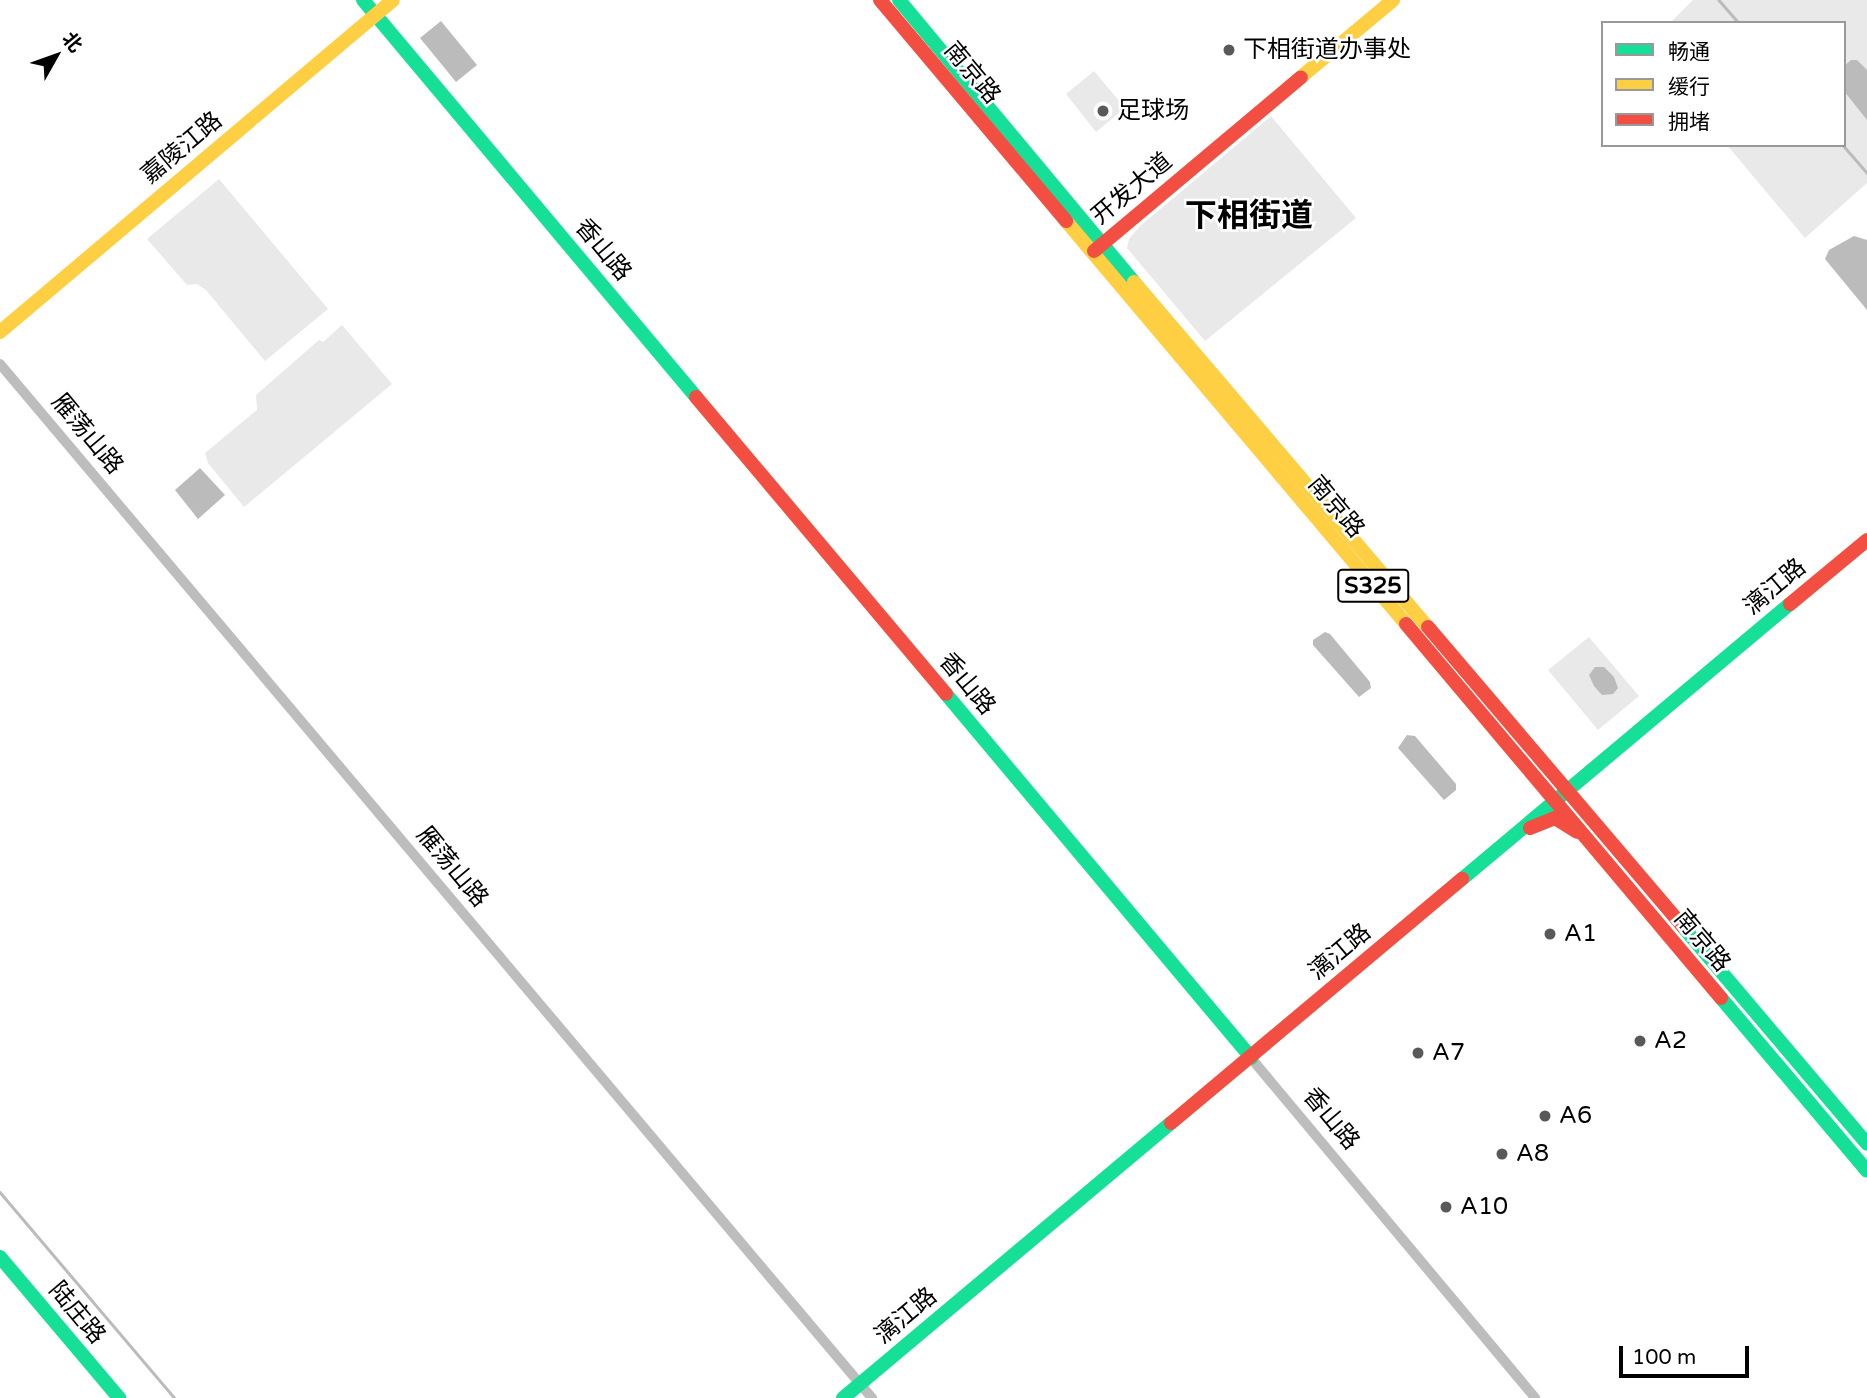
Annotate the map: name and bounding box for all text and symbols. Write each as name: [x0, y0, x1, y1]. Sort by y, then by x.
north arrow: [21, 21, 91, 91]
legend: [1601, 21, 1846, 147]
text: 北: [58, 28, 87, 57]
street label: 南京路: [938, 36, 1006, 110]
place label: 下相街道办事处: [1243, 36, 1411, 64]
text: 畅通: [1668, 40, 1710, 65]
marker: 下相街道办事处: [1221, 42, 1237, 58]
text: 缓行: [1668, 75, 1710, 100]
place label: 足球场: [1117, 97, 1189, 125]
marker: 足球场: [1095, 103, 1111, 119]
street label: 嘉陵江路: [136, 106, 228, 190]
text: 拥堵: [1668, 110, 1710, 135]
street label: 开发大道: [1086, 147, 1178, 231]
district label: 下相街道: [1185, 197, 1313, 235]
street label: 香山路: [569, 213, 637, 287]
street label: 雁荡山路: [45, 388, 129, 480]
street label: 南京路: [1302, 470, 1370, 544]
street label: 漓江路: [1738, 553, 1812, 621]
road number: S325: [1336, 566, 1410, 606]
street label: 香山路: [933, 647, 1001, 721]
street label: 雁荡山路: [410, 821, 494, 913]
street label: 南京路: [1668, 904, 1736, 978]
street label: 漓江路: [1303, 918, 1377, 986]
place label: A1: [1564, 920, 1597, 948]
marker: A1: [1542, 926, 1558, 942]
place label: A2: [1654, 1027, 1687, 1055]
marker: A2: [1632, 1033, 1648, 1049]
place label: A7: [1432, 1039, 1465, 1067]
marker: A7: [1410, 1045, 1426, 1061]
street label: 香山路: [1297, 1082, 1365, 1156]
place label: A6: [1559, 1102, 1592, 1130]
marker: A6: [1537, 1108, 1553, 1124]
place label: A8: [1516, 1140, 1549, 1168]
marker: A8: [1494, 1146, 1510, 1162]
place label: A10: [1460, 1193, 1508, 1221]
marker: A10: [1438, 1199, 1454, 1215]
street label: 陆庄路: [43, 1276, 111, 1350]
street label: 漓江路: [869, 1282, 943, 1350]
scale bar: [1622, 1332, 1752, 1376]
text: 100 m: [1632, 1345, 1696, 1370]

